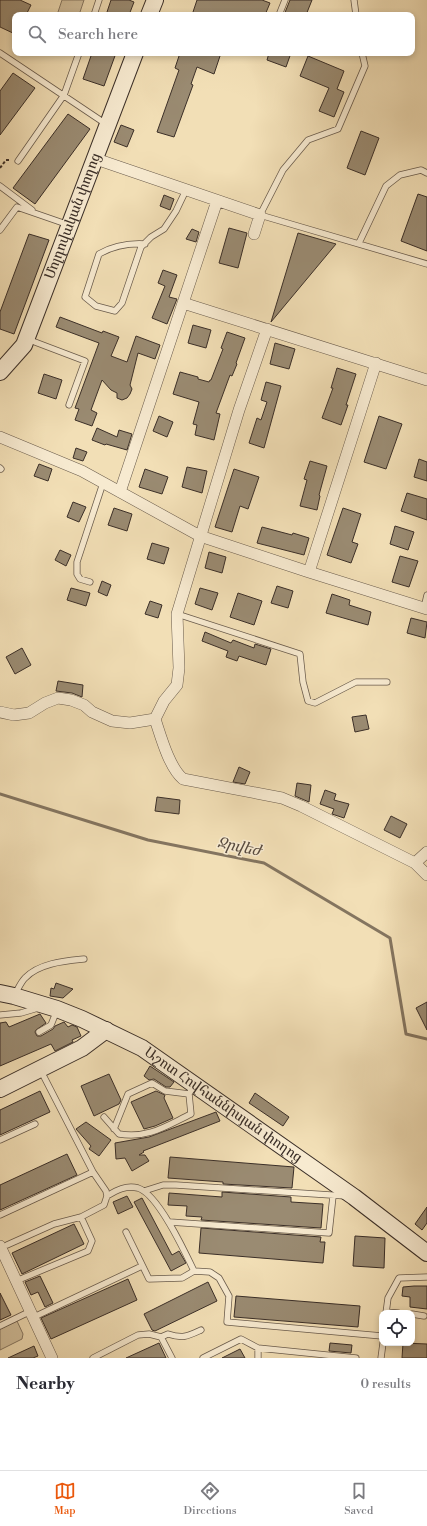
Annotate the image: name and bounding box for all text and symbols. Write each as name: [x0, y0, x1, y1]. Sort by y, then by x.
search box: [12, 12, 415, 56]
icon: search: [26, 23, 48, 45]
text: Search here: [58, 25, 138, 44]
street label: Մոլդովական փողոց: [41, 150, 105, 282]
water label: Ջրվեժ: [215, 833, 264, 861]
street label: Աշոտ Հովհաննիսյան փողոց: [141, 1043, 306, 1167]
map controls: [379, 1310, 415, 1346]
button: locate: [379, 1310, 415, 1346]
text: Nearby: [16, 1373, 75, 1395]
text: 0 results: [360, 1376, 411, 1392]
tab: Map: [54, 1480, 76, 1518]
tab: Directions: [184, 1480, 237, 1518]
tab: Saved: [344, 1480, 373, 1518]

